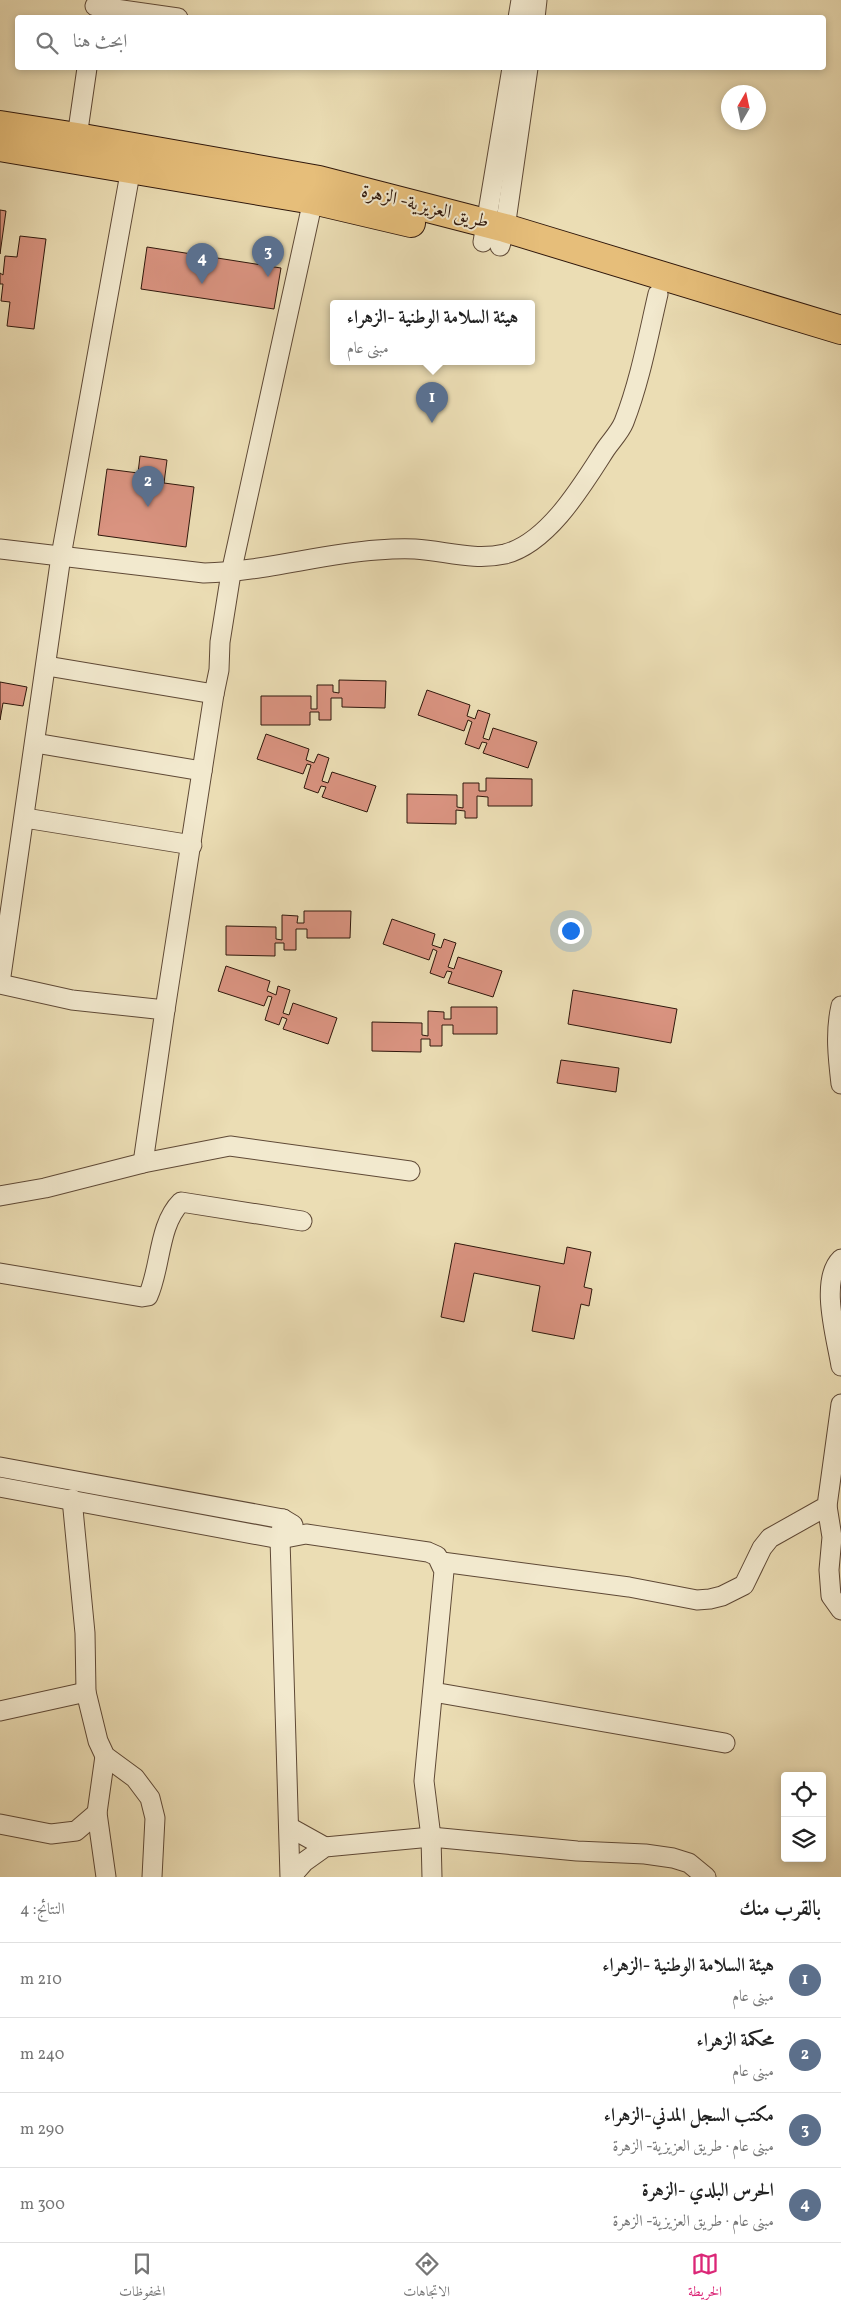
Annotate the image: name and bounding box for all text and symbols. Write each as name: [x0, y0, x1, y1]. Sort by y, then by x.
search box: [15, 15, 826, 70]
icon: search: [33, 29, 61, 57]
text: ابحث هنا: [73, 29, 127, 55]
north arrow: [721, 85, 766, 130]
street label: طريق العزيزية- الزهرة: [359, 179, 491, 235]
pin: 3: [252, 236, 284, 277]
pin: 4: [186, 243, 218, 284]
popup: [330, 300, 535, 365]
text: هيئة السلامة الوطنية -الزهراء: [347, 305, 518, 331]
text: مبنى عام: [347, 338, 389, 360]
pin: 1: [416, 382, 448, 423]
pin: 2: [132, 466, 164, 507]
your location: [558, 918, 584, 944]
map controls: [781, 1772, 826, 1862]
button: locate: [781, 1772, 826, 1817]
button: layers: [781, 1817, 826, 1862]
text: بالقرب منك: [739, 1895, 821, 1924]
text: النتائج: 4: [20, 1899, 65, 1921]
text: هيئة السلامة الوطنية -الزهراء: [602, 1953, 774, 1979]
text: 210 m: [20, 1969, 62, 1991]
text: 1: [802, 1969, 808, 1991]
text: مبنى عام: [732, 1986, 774, 2008]
text: محكمة الزهراء: [696, 2028, 774, 2054]
text: 240 m: [20, 2044, 64, 2066]
text: 2: [801, 2044, 809, 2066]
text: مبنى عام: [732, 2061, 774, 2083]
text: مكتب السجل المدني-الزهراء: [604, 2103, 774, 2129]
text: 290 m: [20, 2119, 64, 2141]
text: 3: [801, 2119, 809, 2141]
text: مبنى عام · طريق العزيزية- الزهرة: [612, 2136, 774, 2158]
text: الحرس البلدي -الزهرة: [642, 2178, 774, 2204]
text: 300 m: [20, 2194, 65, 2216]
text: 4: [800, 2194, 810, 2216]
text: مبنى عام · طريق العزيزية- الزهرة: [612, 2211, 774, 2233]
tab: المحفوظات: [119, 2250, 165, 2305]
tab: الاتجاهات: [403, 2250, 450, 2305]
tab: الخريطة: [688, 2250, 722, 2305]

